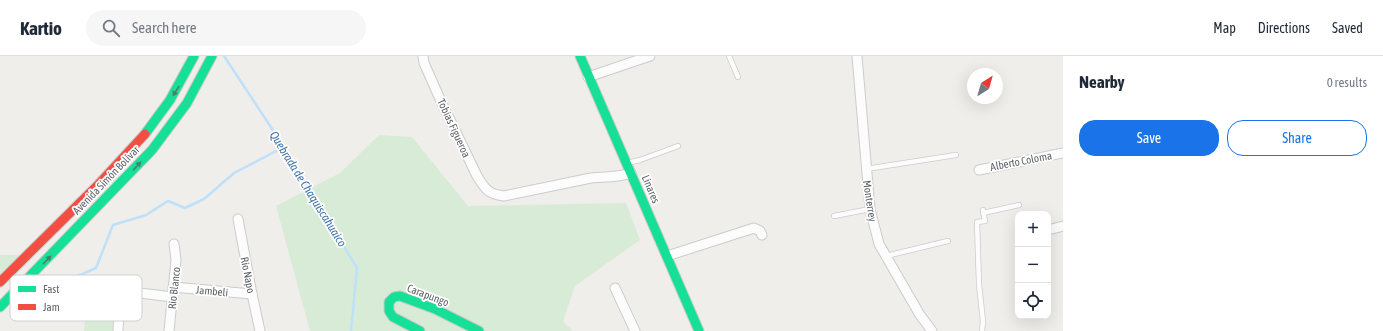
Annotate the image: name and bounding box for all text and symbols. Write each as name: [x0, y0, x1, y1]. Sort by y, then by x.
search box: [86, 10, 366, 46]
text: Kartio: [20, 17, 62, 39]
icon: search: [100, 17, 122, 39]
text: Search here: [132, 19, 197, 36]
text: Map: [1213, 20, 1236, 36]
text: Directions: [1258, 20, 1310, 36]
text: Saved: [1332, 20, 1363, 36]
north arrow: [967, 68, 1003, 104]
text: Nearby: [1079, 72, 1125, 92]
text: 0 results: [1327, 75, 1367, 90]
one-way arrow: [172, 85, 179, 97]
street label: Tobias Figueroa: [435, 97, 473, 159]
button: Save: [1079, 120, 1219, 156]
button: Share: [1227, 120, 1367, 156]
water label: Quebrada de Chaquiscahuaico: [267, 129, 350, 250]
street label: Avenida Simón Bolívar: [70, 143, 142, 217]
street label: Alberto Coloma: [989, 149, 1053, 173]
one-way arrow: [132, 161, 142, 171]
street label: Linares: [640, 173, 662, 205]
street label: Monterrey: [861, 179, 879, 223]
map controls: [1015, 211, 1051, 319]
button: +: [1015, 211, 1051, 247]
button: −: [1015, 247, 1051, 283]
one-way arrow: [42, 255, 52, 265]
street label: Rio Napo: [239, 256, 257, 294]
street label: Rio Blanco: [166, 266, 182, 310]
legend: [10, 275, 142, 321]
street label: Carapungo: [405, 282, 451, 308]
text: Fast: [43, 283, 59, 295]
button: locate: [1015, 283, 1051, 319]
street label: Jambeli: [195, 284, 229, 298]
text: Jam: [43, 301, 60, 313]

